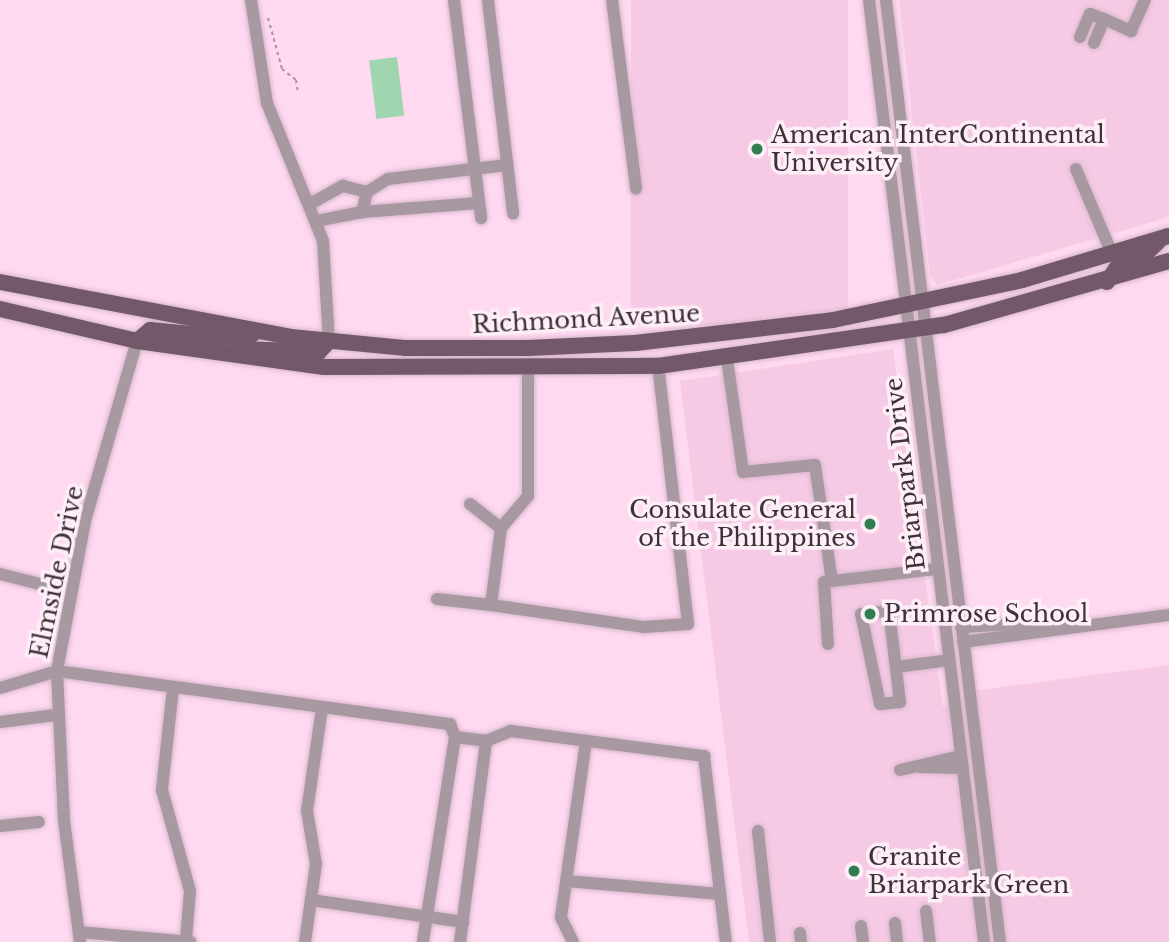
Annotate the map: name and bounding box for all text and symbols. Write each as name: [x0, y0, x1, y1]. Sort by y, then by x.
place label: American InterContinental University: [771, 121, 1105, 177]
marker: American InterContinental University: [749, 141, 765, 157]
street label: Richmond Avenue: [471, 299, 701, 339]
street label: Briarpark Drive: [879, 376, 931, 572]
street label: Elmside Drive: [25, 483, 89, 661]
place label: Consulate General of the Philippines: [629, 496, 856, 552]
marker: Consulate General of the Philippines: [862, 516, 878, 532]
place label: Primrose School: [884, 600, 1088, 628]
marker: Primrose School: [862, 606, 878, 622]
place label: Granite Briarpark Green: [868, 843, 1070, 899]
marker: Granite Briarpark Green: [846, 863, 862, 879]

